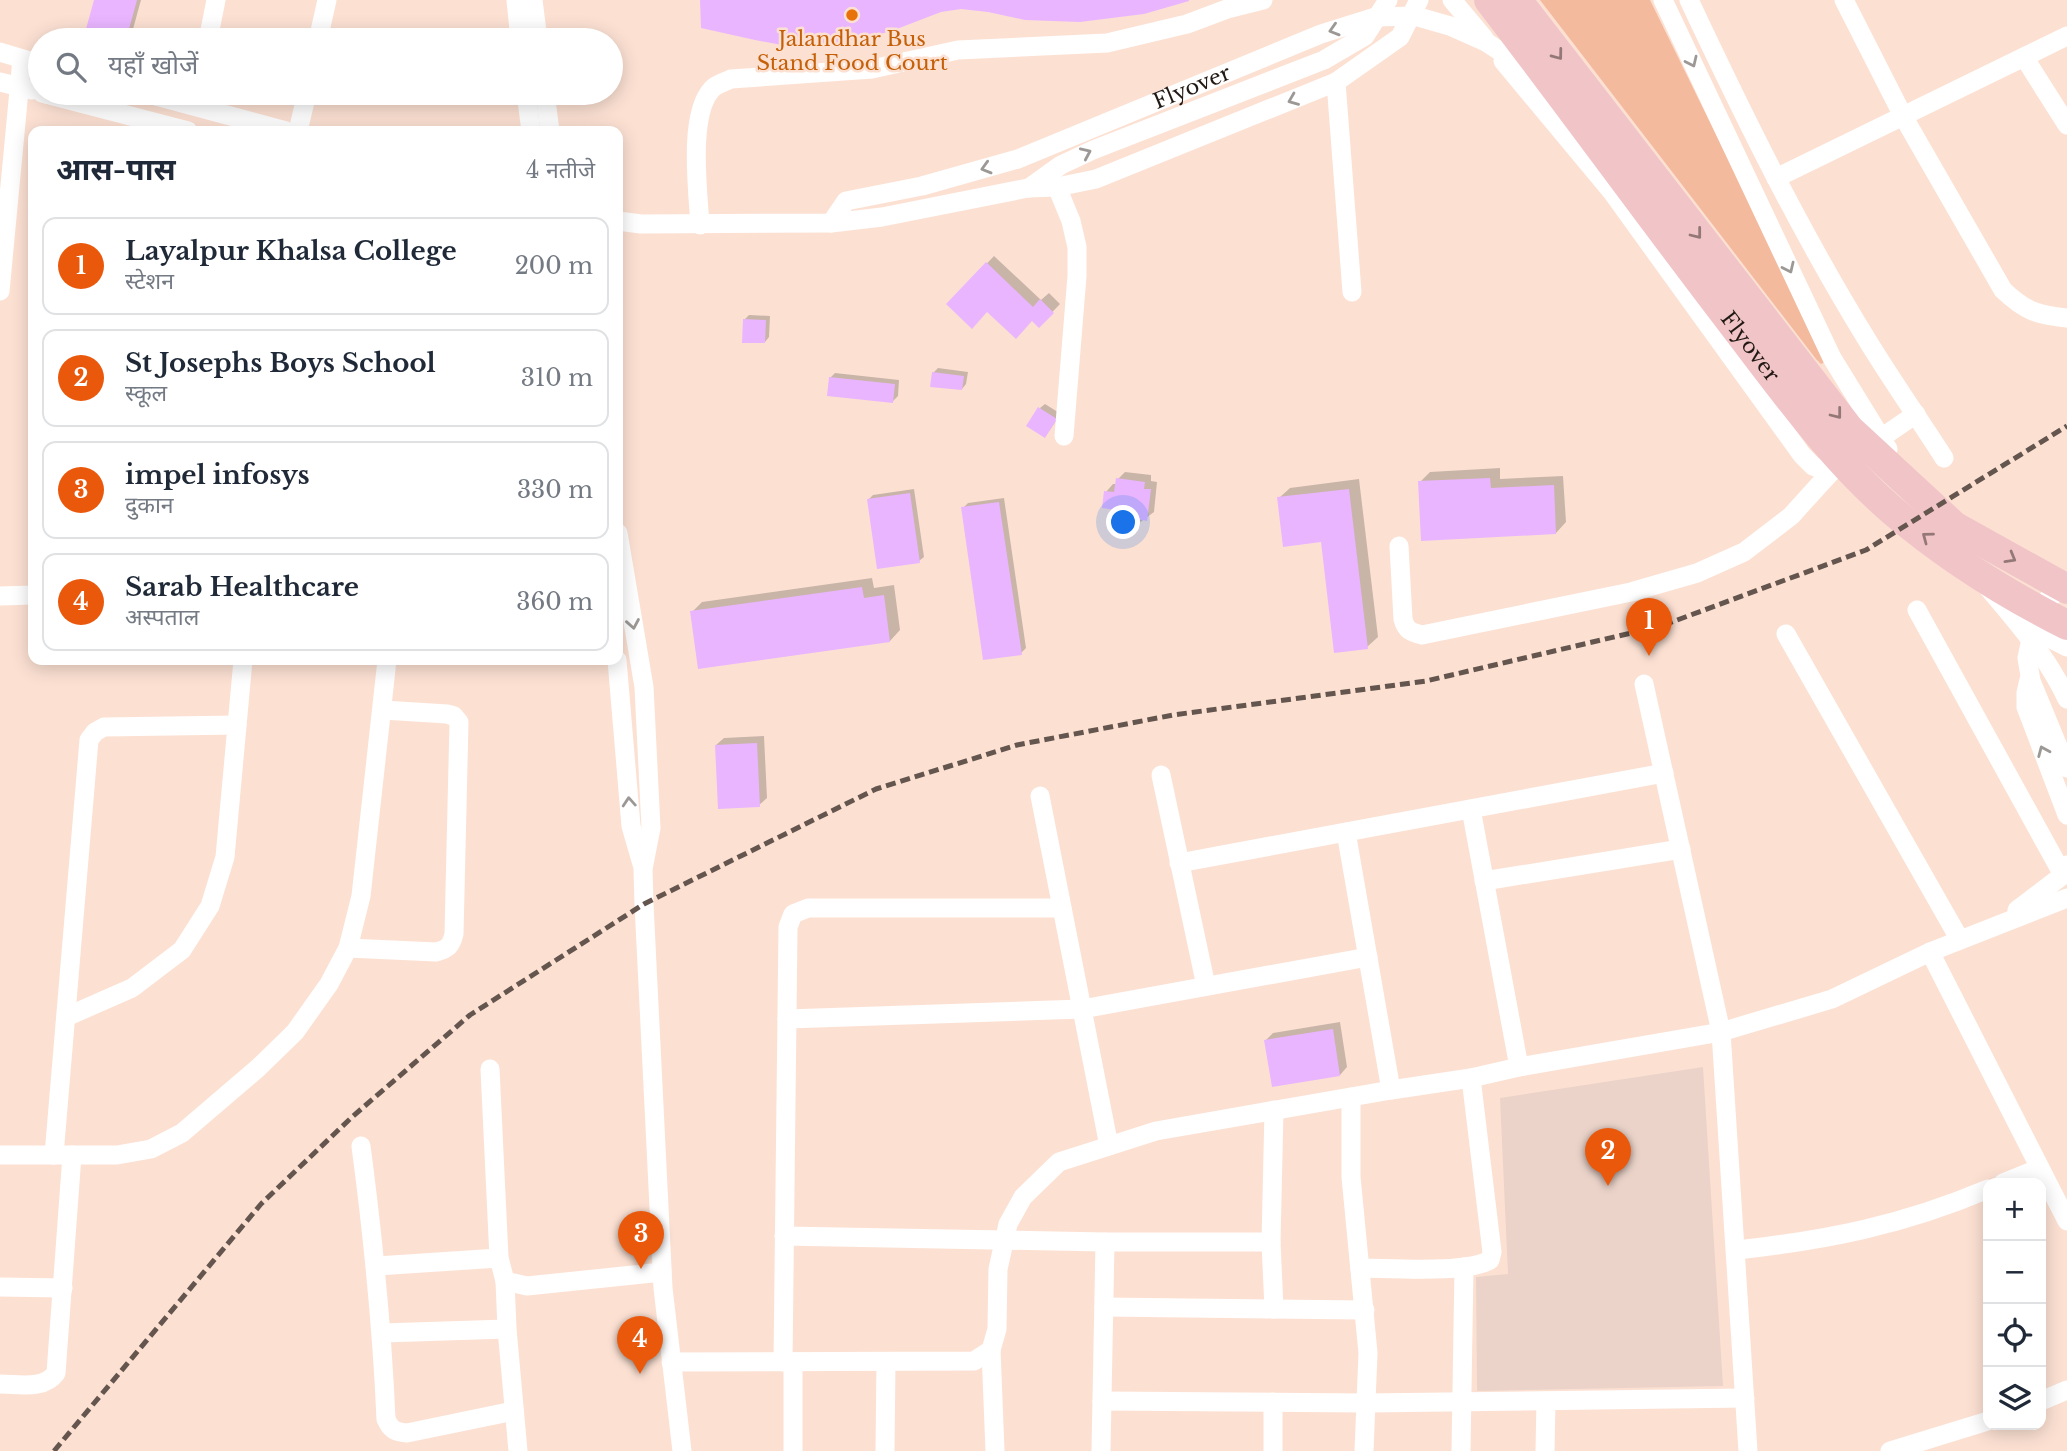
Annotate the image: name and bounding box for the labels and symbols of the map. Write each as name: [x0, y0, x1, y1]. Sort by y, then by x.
marker: Jalandhar Bus Stand Food Court: [844, 7, 860, 23]
one-way arrow: [1329, 21, 1341, 36]
place label: Jalandhar Bus Stand Food Court: [756, 26, 948, 76]
one-way arrow: [1549, 47, 1562, 59]
one-way arrow: [1684, 55, 1698, 67]
street label: Flyover: [1149, 60, 1235, 115]
one-way arrow: [1287, 91, 1299, 105]
one-way arrow: [1079, 148, 1091, 162]
one-way arrow: [981, 160, 993, 174]
one-way arrow: [1689, 227, 1702, 239]
one-way arrow: [1781, 261, 1795, 273]
street label: Flyover: [1715, 306, 1785, 387]
one-way arrow: [1828, 406, 1841, 419]
your location: [1106, 505, 1140, 539]
one-way arrow: [1922, 533, 1934, 545]
one-way arrow: [2003, 550, 2016, 563]
pin: 1: [1626, 598, 1672, 656]
one-way arrow: [625, 618, 640, 630]
one-way arrow: [2037, 746, 2051, 758]
one-way arrow: [622, 796, 637, 807]
pin: 2: [1585, 1128, 1631, 1186]
pin: 3: [618, 1211, 664, 1269]
pin: 4: [617, 1316, 663, 1374]

